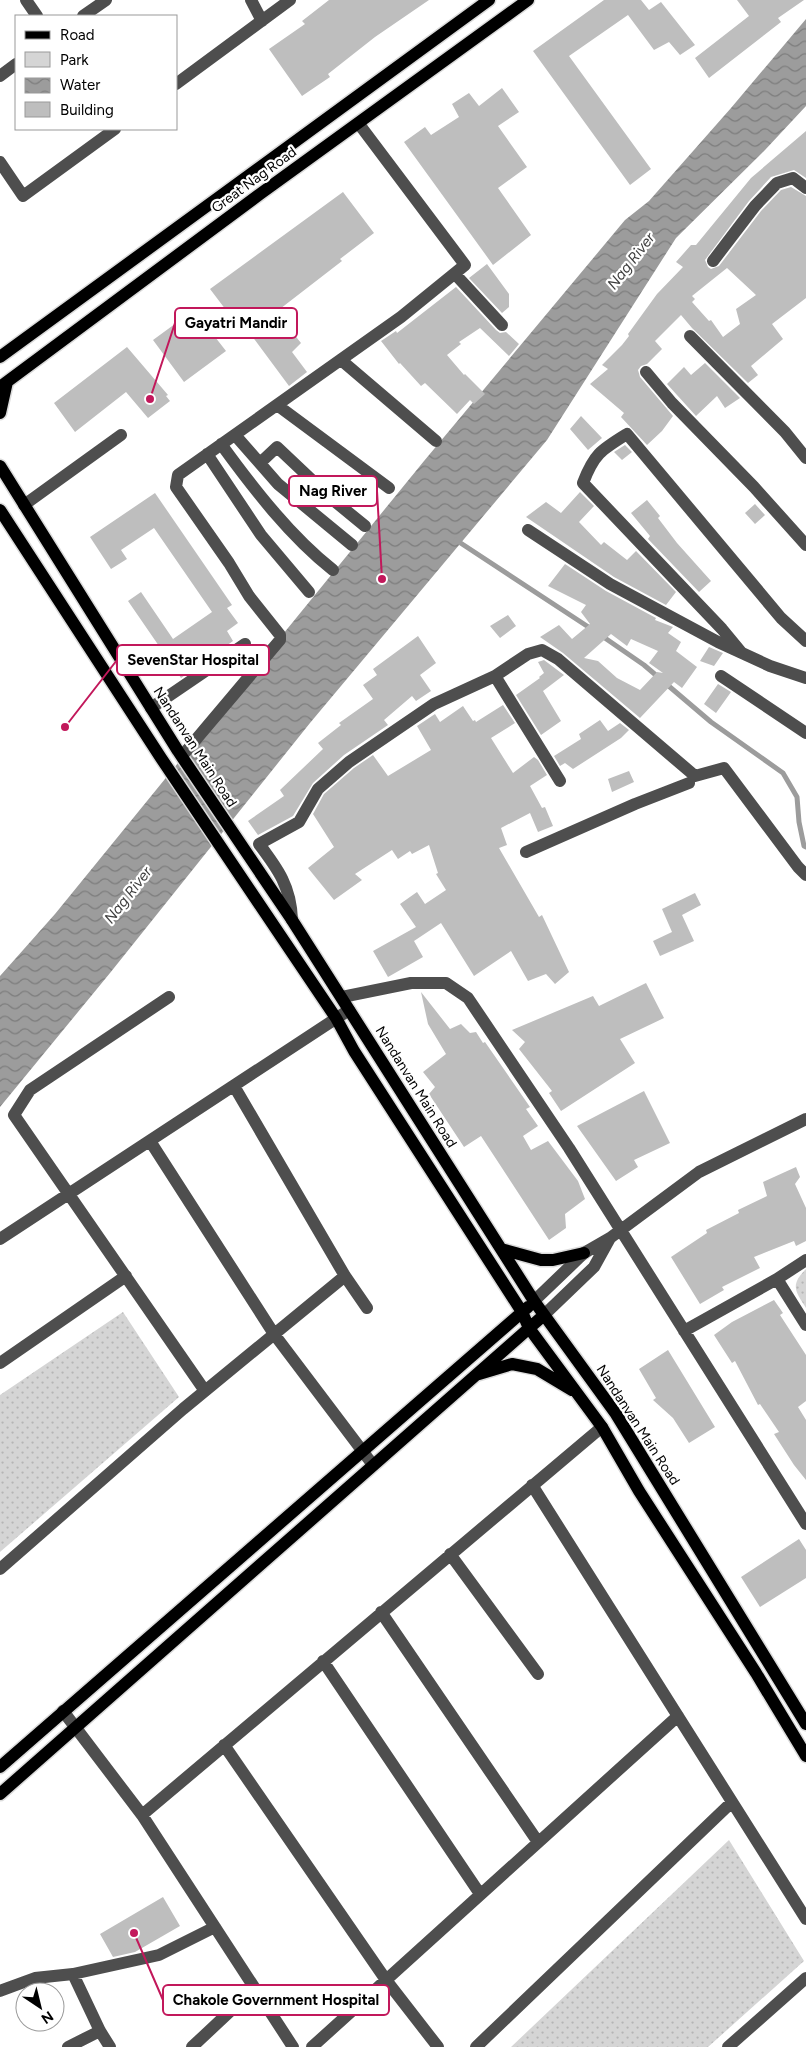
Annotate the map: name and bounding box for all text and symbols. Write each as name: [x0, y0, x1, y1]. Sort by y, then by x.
legend: [15, 15, 178, 130]
text: Road: [60, 26, 95, 44]
text: Park: [60, 51, 89, 69]
text: Water: [60, 76, 100, 94]
text: Building: [60, 101, 114, 119]
street label: Great Nag Road: [208, 143, 300, 217]
water label: Nag River: [603, 228, 659, 293]
callout: Gayatri Mandir: [175, 308, 297, 338]
text: Gayatri Mandir: [185, 314, 288, 332]
callout: Nag River: [289, 476, 377, 506]
text: Nag River: [299, 482, 367, 500]
callout: SevenStar Hospital: [117, 645, 269, 675]
text: SevenStar Hospital: [127, 651, 259, 669]
street label: Nandanvan Main Road: [150, 684, 240, 810]
water label: Nag River: [100, 862, 156, 927]
street label: Nandanvan Main Road: [372, 1023, 460, 1151]
street label: Nandanvan Main Road: [593, 1362, 683, 1488]
north arrow: [15, 1982, 65, 2032]
callout: Chakole Government Hospital: [163, 1985, 389, 2015]
text: Chakole Government Hospital: [173, 1991, 379, 2009]
text: N: [38, 2007, 56, 2027]

